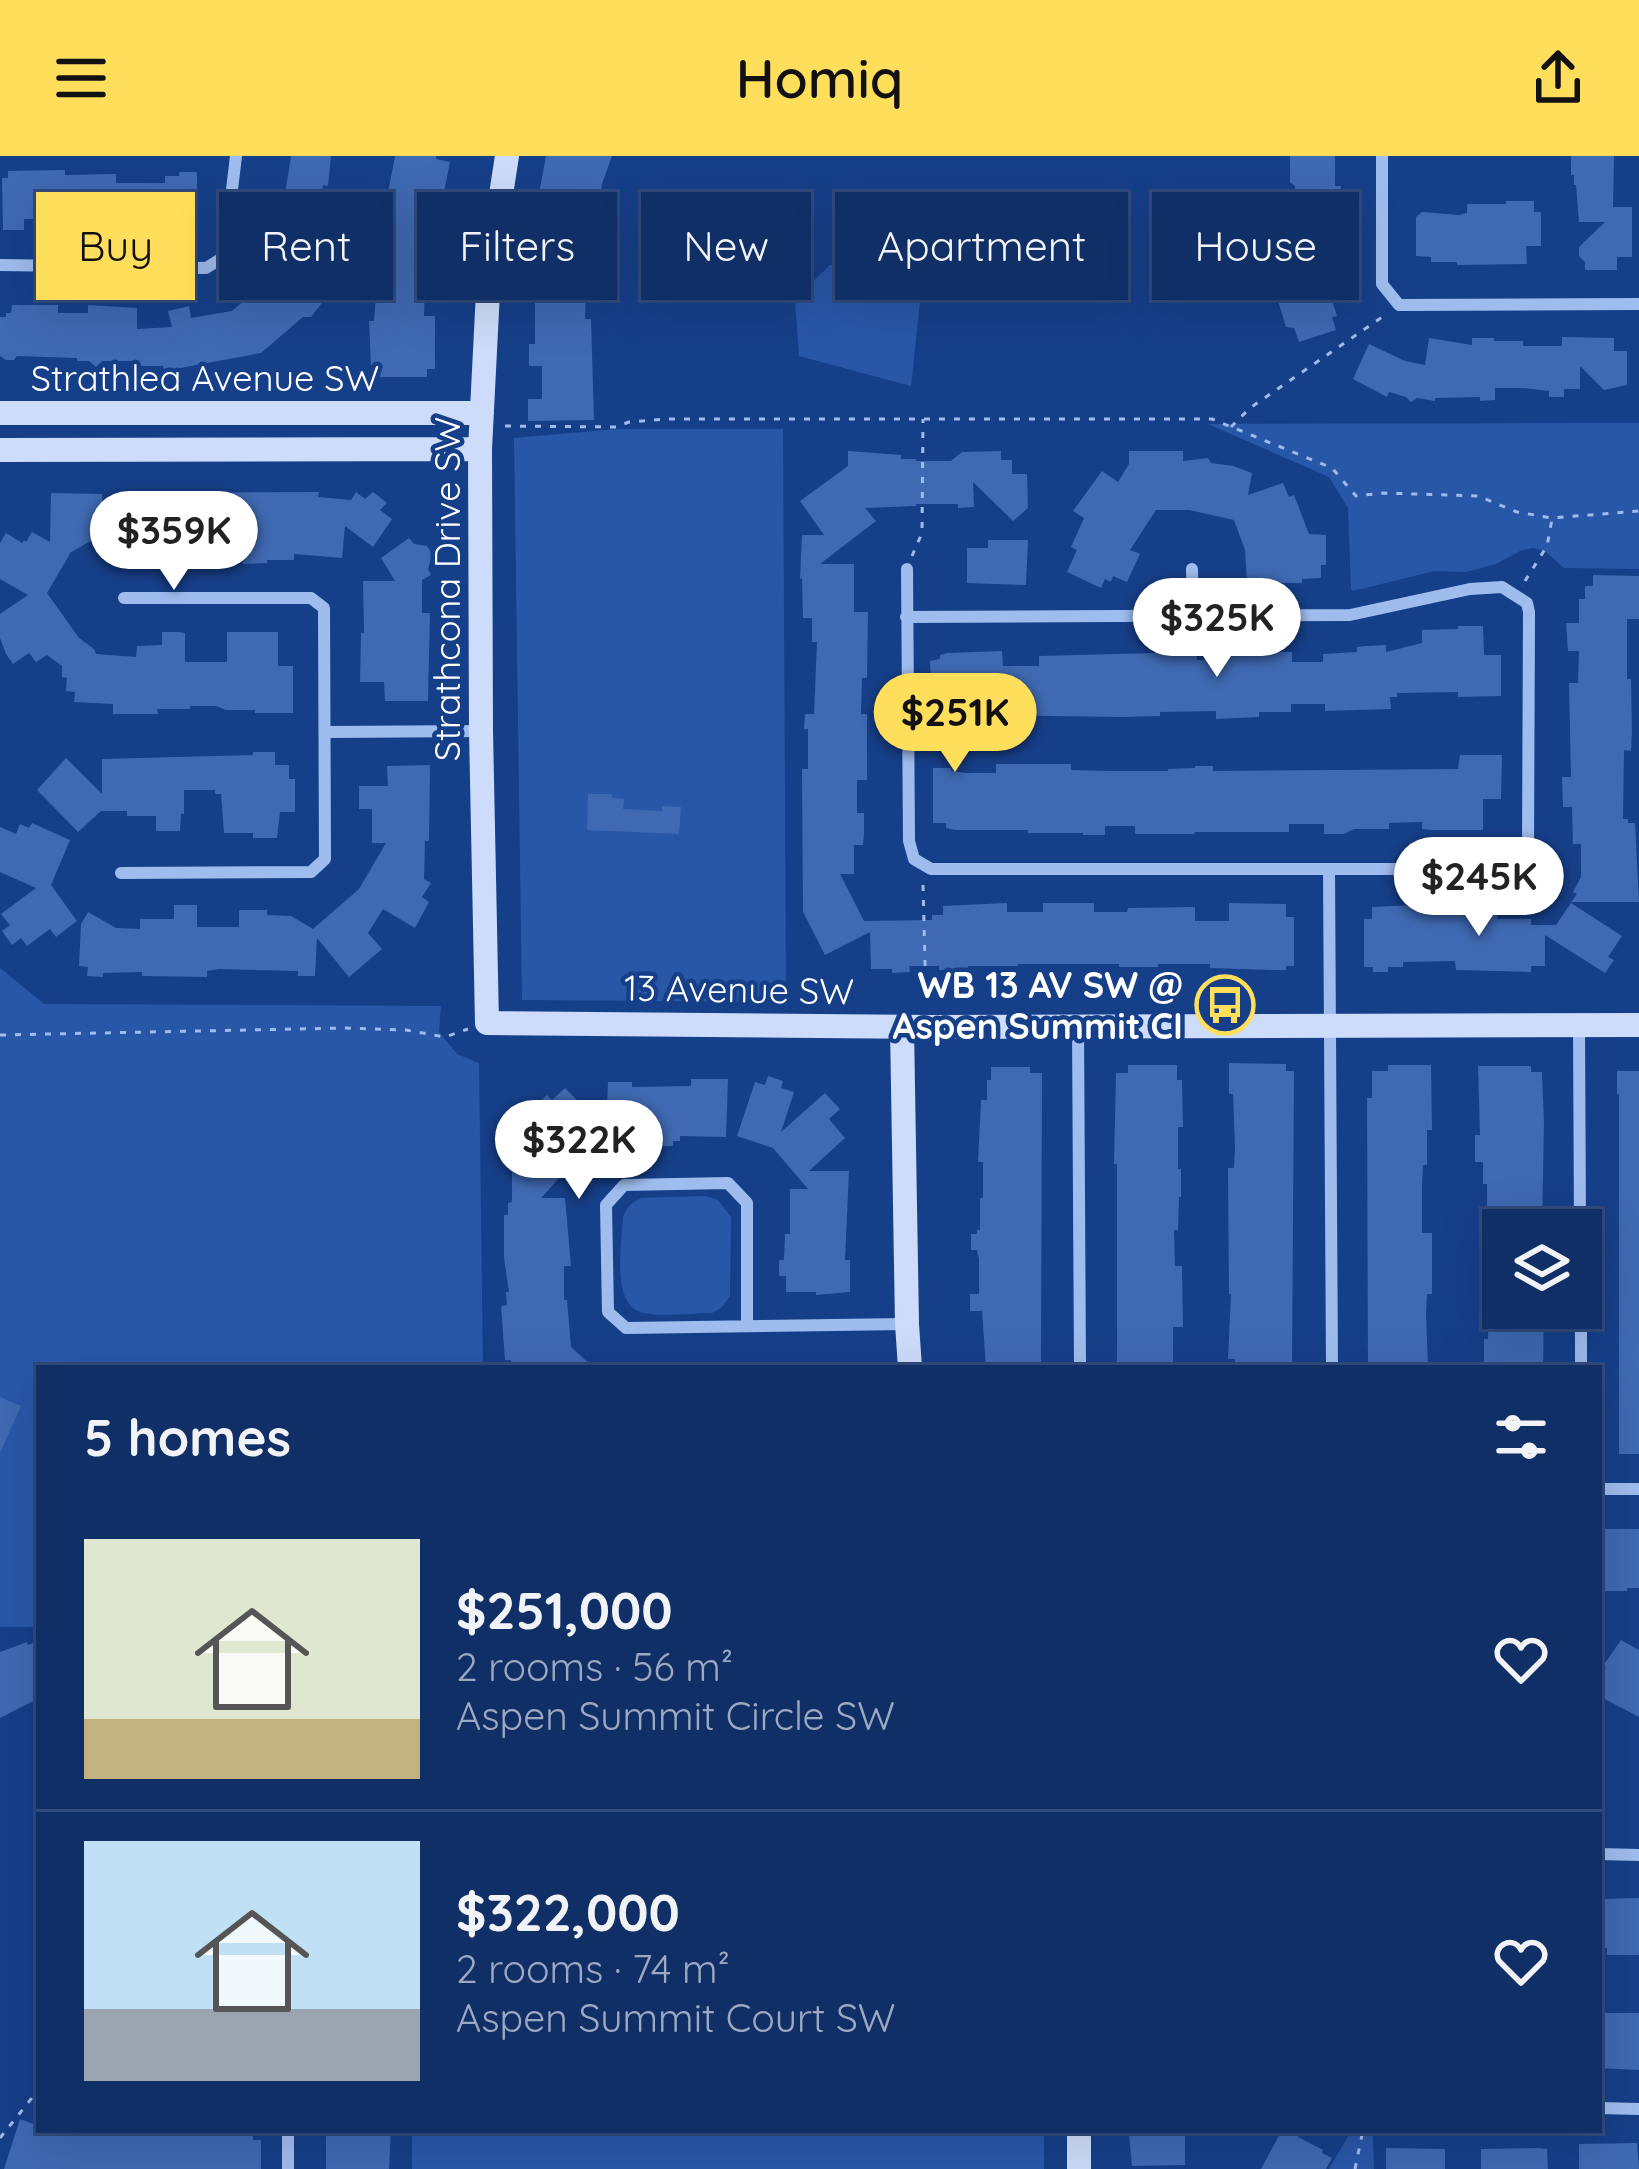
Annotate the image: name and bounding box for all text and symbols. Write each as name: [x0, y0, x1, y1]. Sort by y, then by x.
text: Homiq: [736, 44, 903, 112]
icon: menu: [48, 45, 114, 111]
icon: share: [1525, 45, 1591, 111]
chip: Buy: [36, 192, 195, 300]
chip: Rent: [219, 192, 393, 300]
chip: Filters: [417, 192, 617, 300]
chip: New: [641, 192, 811, 300]
chip: Apartment: [835, 192, 1128, 300]
chip: House: [1152, 192, 1359, 300]
street label: Strathlea Avenue SW: [31, 355, 379, 400]
street label: Strathcona Drive SW: [424, 417, 469, 761]
pin: $359K: [90, 491, 258, 593]
text: $359K: [117, 505, 231, 554]
pin: $325K: [1133, 578, 1301, 680]
text: $325K: [1160, 592, 1274, 641]
pin: $251K: [871, 673, 1039, 775]
text: $251K: [901, 687, 1009, 736]
pin: $245K: [1395, 837, 1563, 939]
text: $245K: [1421, 851, 1537, 900]
place label: WB 13 AV SW @ Aspen Summit CI: [892, 962, 1183, 1048]
street label: 13 Avenue SW: [624, 964, 854, 1014]
bus stop icon: WB 13 AV SW @ Aspen Summit CI: [1194, 974, 1256, 1036]
pin: $322K: [495, 1100, 663, 1202]
text: $322K: [522, 1114, 636, 1163]
map controls: [1482, 1209, 1602, 1329]
button: layers: [1482, 1209, 1602, 1329]
icon: filters: [1488, 1404, 1554, 1470]
text: 5 homes: [84, 1405, 291, 1469]
text: $251,000: [456, 1578, 673, 1642]
icon: home: [180, 1587, 324, 1731]
icon: heart: [1488, 1626, 1554, 1692]
text: 2 rooms · 56 m²: [456, 1642, 733, 1691]
text: Aspen Summit Circle SW: [456, 1691, 895, 1740]
text: $322,000: [456, 1880, 680, 1944]
icon: home: [180, 1889, 324, 2033]
icon: heart: [1488, 1928, 1554, 1994]
text: 2 rooms · 74 m²: [456, 1944, 730, 1993]
text: Aspen Summit Court SW: [456, 1993, 896, 2042]

